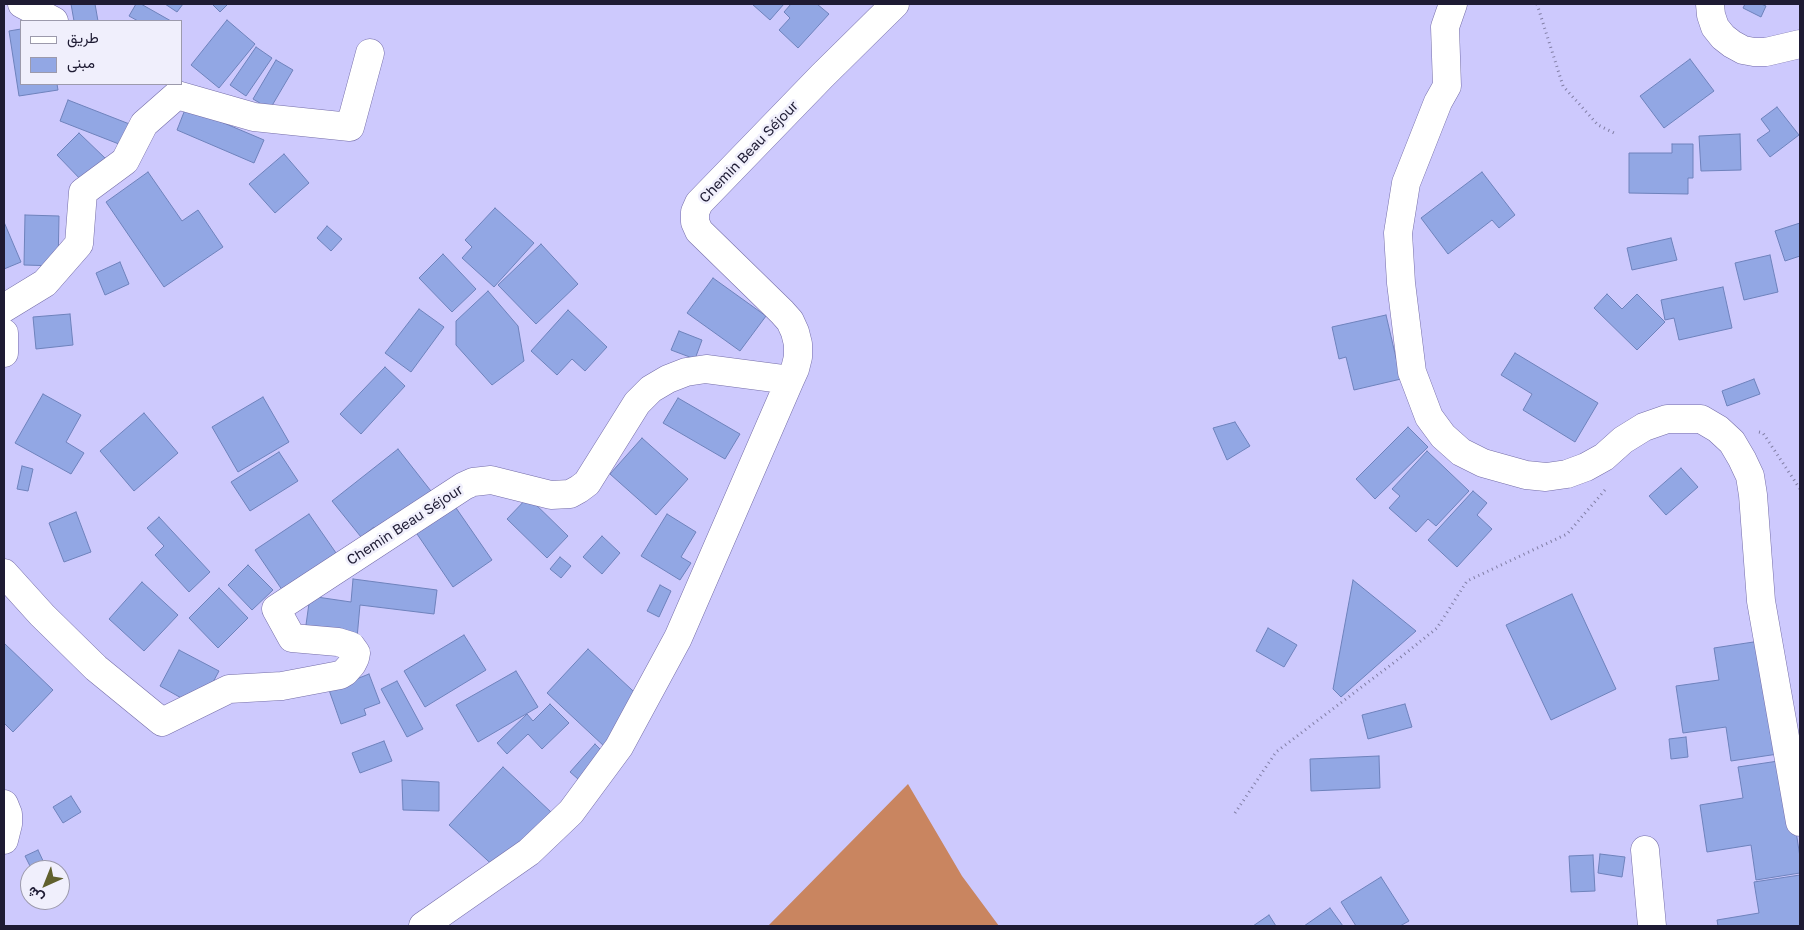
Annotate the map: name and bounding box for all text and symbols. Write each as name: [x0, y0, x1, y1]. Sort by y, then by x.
legend: [20, 20, 182, 85]
text: طريق: [67, 28, 99, 46]
text: مبنى: [67, 53, 95, 71]
street label: Chemin Beau Séjour: [696, 98, 802, 206]
street label: Chemin Beau Séjour: [344, 481, 466, 569]
north arrow: [20, 860, 70, 910]
text: ش: [23, 883, 47, 907]

